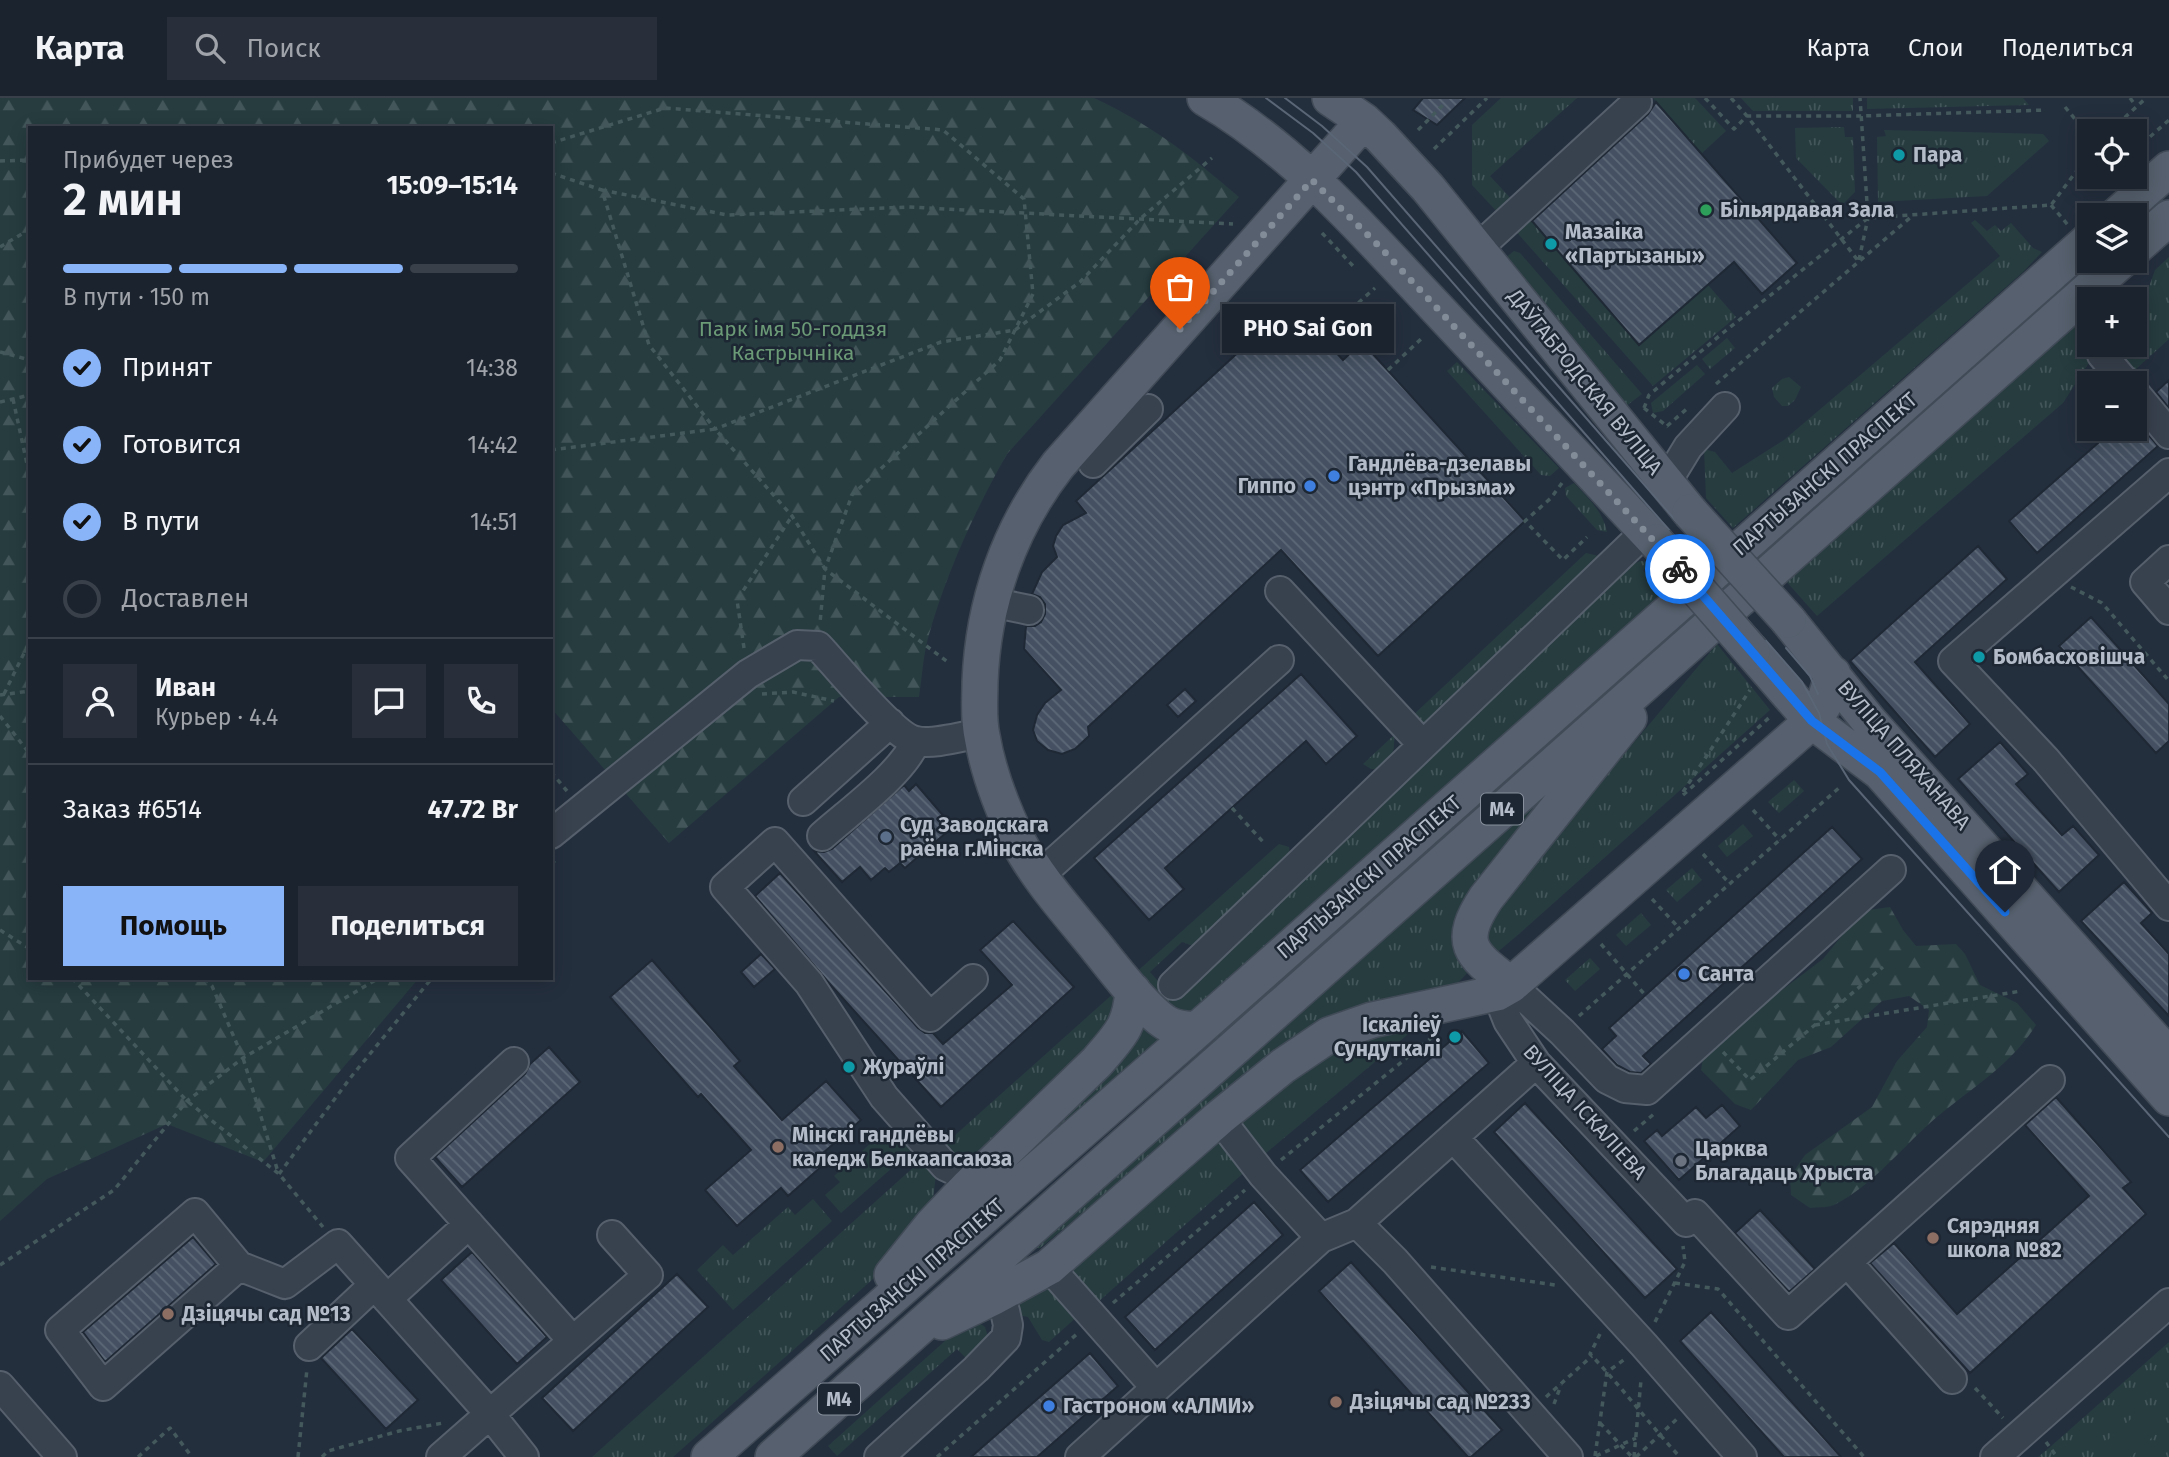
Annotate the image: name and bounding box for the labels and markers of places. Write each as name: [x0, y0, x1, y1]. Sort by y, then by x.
place label: Пара: [1913, 142, 1962, 168]
marker: Пара: [1891, 147, 1907, 163]
place label: Більярдавая Зала: [1720, 197, 1894, 223]
marker: Більярдавая Зала: [1698, 202, 1714, 218]
place label: Мазаіка «Партызаны»: [1565, 219, 1705, 269]
marker: Мазаіка «Партызаны»: [1543, 236, 1559, 252]
pin: [1150, 257, 1210, 329]
callout: PHO Sai Gon: [1222, 304, 1394, 354]
place label: Гандлёва-дзелавы цэнтр «Прызма»: [1348, 451, 1531, 501]
marker: Гандлёва-дзелавы цэнтр «Прызма»: [1326, 468, 1342, 484]
place label: Гиппо: [1238, 473, 1296, 499]
marker: Гиппо: [1302, 478, 1318, 494]
place label: Бомбасховішча: [1993, 644, 2145, 670]
marker: Бомбасховішча: [1971, 649, 1987, 665]
place label: Суд Заводскага раёна г.Мінска: [900, 812, 1049, 862]
marker: Суд Заводскага раёна г.Мінска: [878, 829, 894, 845]
pin: [1975, 840, 2035, 912]
place label: Санта: [1698, 961, 1754, 987]
marker: Санта: [1676, 966, 1692, 982]
place label: Іскаліеў Сундуткалі: [1334, 1012, 1441, 1062]
marker: Іскаліеў Сундуткалі: [1447, 1029, 1463, 1045]
place label: Жураўлі: [862, 1054, 944, 1080]
marker: Жураўлі: [841, 1059, 857, 1075]
place label: Мінскі гандлёвы каледж Белкаапсаюза: [792, 1122, 1012, 1172]
place label: Царква Благадаць Хрыста: [1695, 1136, 1874, 1186]
marker: Мінскі гандлёвы каледж Белкаапсаюза: [770, 1139, 786, 1155]
marker: Царква Благадаць Хрыста: [1673, 1153, 1689, 1169]
place label: Сярэдняя школа №82: [1947, 1213, 2062, 1263]
marker: Сярэдняя школа №82: [1925, 1230, 1941, 1246]
place label: Дзіцячы сад №13: [181, 1301, 351, 1327]
marker: Дзіцячы сад №13: [160, 1306, 176, 1322]
place label: Дзіцячы сад №233: [1349, 1389, 1531, 1415]
place label: Гастроном «АЛМИ»: [1063, 1393, 1254, 1419]
marker: Дзіцячы сад №233: [1328, 1394, 1344, 1410]
marker: Гастроном «АЛМИ»: [1041, 1398, 1057, 1414]

